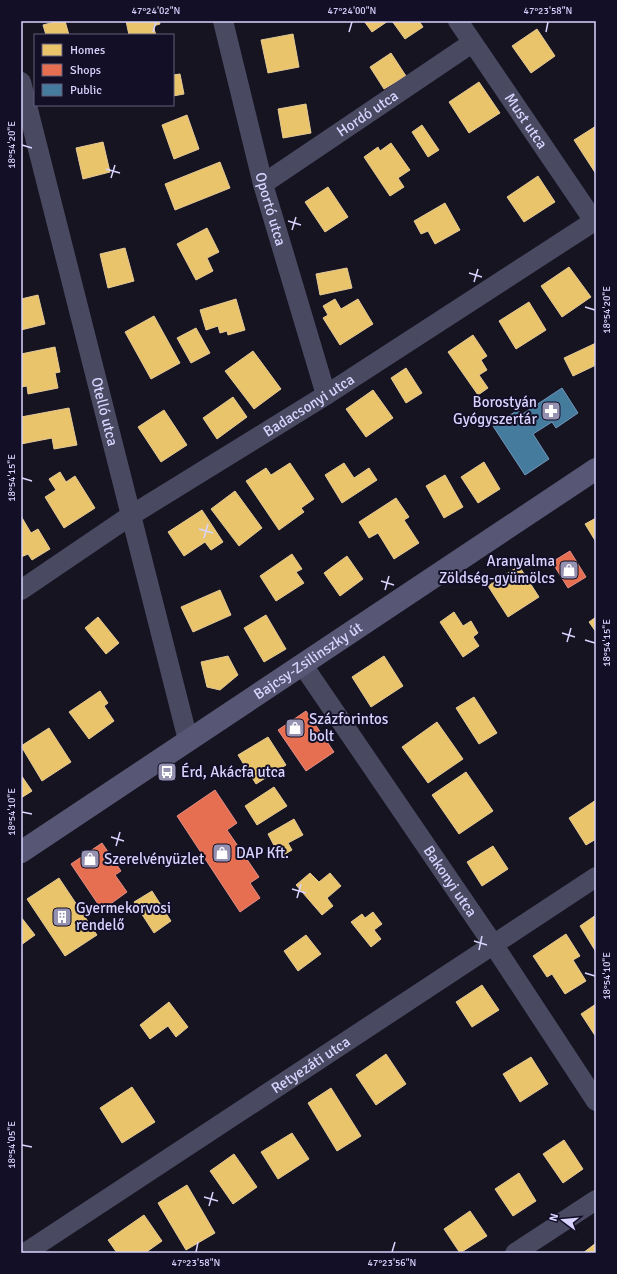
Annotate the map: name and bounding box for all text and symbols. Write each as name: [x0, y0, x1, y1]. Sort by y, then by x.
text: 47°24'02"N: [132, 5, 180, 17]
text: 47°24'00"N: [328, 5, 376, 17]
text: 47°23'58"N: [524, 5, 572, 17]
legend: [34, 34, 174, 106]
text: Homes: [70, 43, 105, 58]
text: Shops: [70, 63, 101, 78]
text: Public: [70, 83, 102, 98]
street label: Hordó utca: [333, 86, 402, 141]
street label: Must utca: [501, 90, 551, 152]
text: 18°54'20"E: [6, 121, 18, 169]
street label: Oportó utca: [251, 170, 290, 248]
text: 18°54'20"E: [601, 286, 613, 334]
street label: Badacsonyi utca: [260, 370, 358, 441]
street label: Otelló utca: [87, 375, 122, 448]
place label: Borostyán Gyógyszertár: [453, 393, 537, 428]
pharmacy icon: Borostyán Gyógyszertár: [540, 400, 562, 422]
text: 18°54'15"E: [6, 454, 18, 502]
place label: Aranyalma Zöldség-gyümölcs: [439, 552, 555, 587]
shop icon: Aranyalma Zöldség-gyümölcs: [558, 559, 580, 581]
street label: Bajcsy-Zsilinszky út: [250, 618, 366, 703]
text: 18°54'15"E: [601, 619, 613, 667]
place label: Százforintos bolt: [309, 710, 389, 745]
shop icon: Százforintos bolt: [284, 717, 306, 739]
bus stop icon: Érd, Akácfa utca: [156, 761, 178, 783]
place label: Érd, Akácfa utca: [181, 762, 285, 781]
text: 18°54'10"E: [6, 788, 18, 836]
shop icon: DAP Kft.: [211, 842, 233, 864]
street label: Bakonyi utca: [420, 842, 481, 920]
place label: DAP Kft.: [236, 844, 289, 862]
shop icon: Szerelvényüzlet: [79, 848, 101, 870]
place label: Szerelvényüzlet: [104, 850, 204, 868]
place label: Gyermekorvosi rendelő: [76, 899, 171, 934]
building icon: Gyermekorvosi rendelő: [51, 906, 73, 928]
text: 18°54'10"E: [601, 952, 613, 1000]
street label: Retyezáti utca: [268, 1032, 354, 1097]
text: 18°54'05"E: [6, 1121, 18, 1169]
north arrow: [543, 1200, 583, 1240]
text: N: [547, 1212, 561, 1223]
text: 47°23'58"N: [172, 1257, 220, 1269]
text: 47°23'56"N: [368, 1257, 416, 1269]

